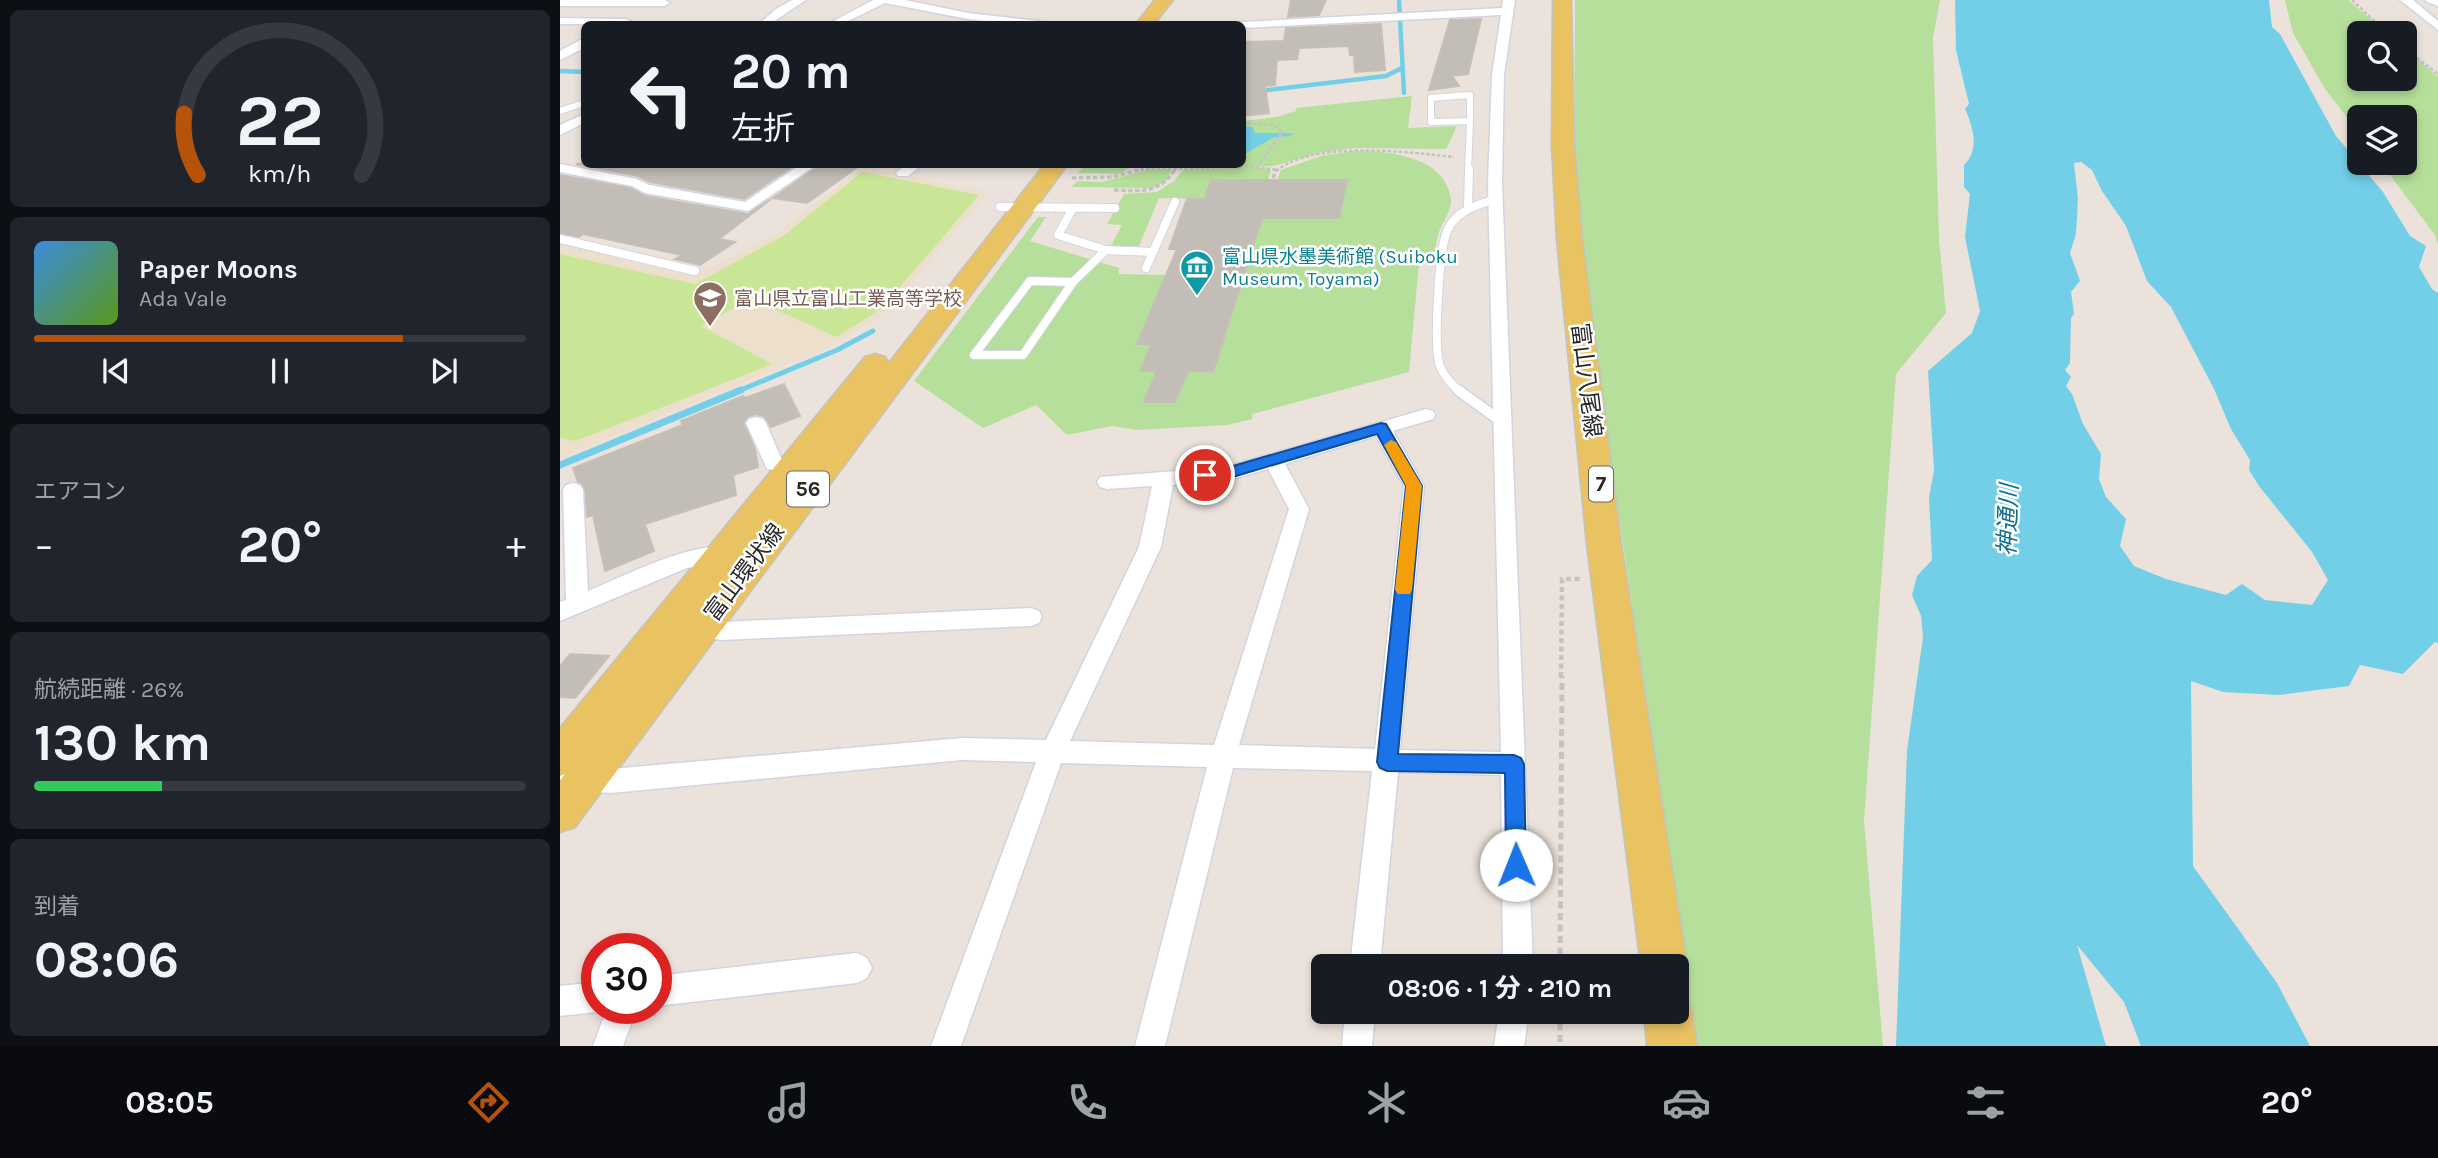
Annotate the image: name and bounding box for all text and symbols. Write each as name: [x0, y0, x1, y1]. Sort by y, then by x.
map controls: [2347, 21, 2417, 175]
button: search: [2347, 21, 2417, 91]
text: 20 m: [731, 43, 851, 100]
icon: left: [616, 49, 707, 140]
text: 22: [236, 78, 324, 163]
button: layers: [2347, 105, 2417, 175]
text: 左折: [731, 110, 795, 147]
text: km/h: [248, 158, 312, 187]
place label: 富山県水墨美術館 (Suiboku Museum, Toyama): [1222, 246, 1458, 290]
museum icon: 富山県水墨美術館 (Suiboku Museum, Toyama): [1178, 248, 1216, 297]
text: Paper Moons: [139, 254, 298, 285]
school or university icon: 富山県立富山工業高等学校: [691, 279, 729, 328]
text: Ada Vale: [139, 285, 227, 312]
place label: 富山県立富山工業高等学校: [734, 288, 962, 310]
street label: 富山八尾線: [1566, 321, 1607, 439]
icon: previous: [97, 352, 135, 390]
icon: pause: [261, 352, 299, 390]
icon: next: [425, 352, 463, 390]
pin: [1175, 445, 1235, 505]
icon: arrive: [1186, 456, 1224, 494]
road number: 7: [1589, 466, 1613, 502]
road number: 56: [787, 472, 829, 506]
text: エアコン: [34, 478, 126, 505]
water label: 神通川: [1993, 481, 2023, 556]
text: 20°: [238, 514, 322, 575]
street label: 富山環状線: [699, 518, 790, 626]
text: −: [34, 523, 54, 568]
text: +: [506, 523, 526, 568]
text: 航続距離 · 26%: [34, 676, 184, 703]
text: 130 km: [34, 712, 211, 773]
position arrow: [1479, 828, 1553, 902]
text: 到着: [34, 893, 80, 920]
text: 08:06: [34, 929, 179, 990]
speed limit sign: 30: [581, 933, 672, 1024]
text: 08:06 · 1 分 · 210 m: [1388, 973, 1612, 1004]
icon: directions: [464, 1078, 513, 1127]
icon: music: [764, 1078, 813, 1127]
icon: phone: [1063, 1078, 1112, 1127]
icon: climate: [1362, 1078, 1411, 1127]
icon: car: [1662, 1078, 1711, 1127]
icon: filters: [1961, 1078, 2010, 1127]
text: 08:05: [125, 1084, 214, 1121]
text: 20°: [2261, 1084, 2313, 1121]

